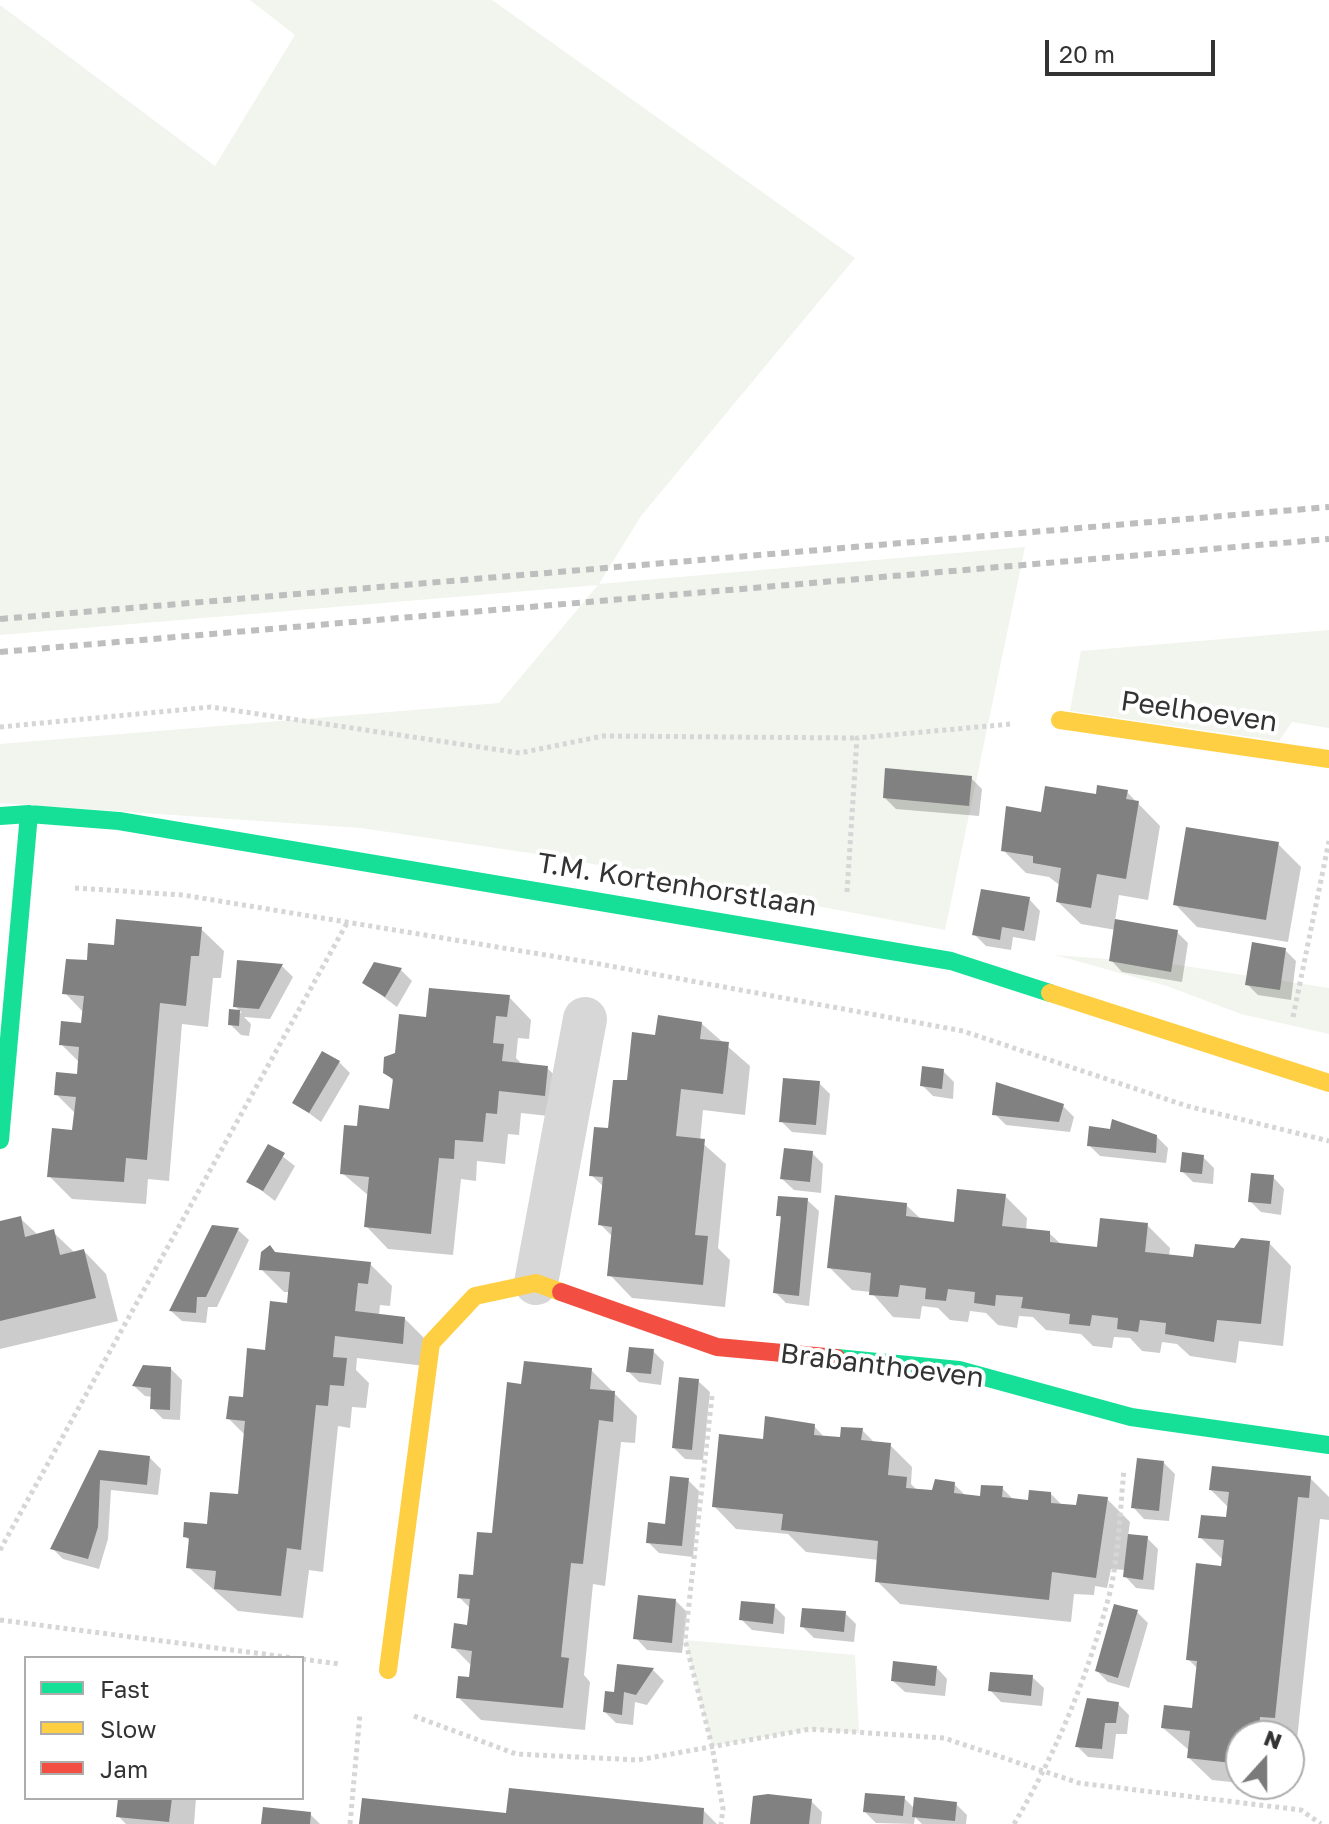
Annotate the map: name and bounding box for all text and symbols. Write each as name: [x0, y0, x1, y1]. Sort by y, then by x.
scale bar: [1049, 24, 1219, 74]
text: 20 m: [1059, 39, 1115, 68]
street label: Peelhoeven: [1119, 684, 1279, 740]
street label: T.M. Kortenhorstlaan: [535, 846, 819, 924]
street label: Brabanthoeven: [778, 1337, 986, 1395]
legend: [24, 1656, 304, 1800]
text: Fast: [100, 1674, 150, 1703]
text: Slow: [100, 1714, 156, 1743]
north arrow: [1225, 1720, 1305, 1800]
text: N: [1260, 1723, 1286, 1755]
text: Jam: [100, 1754, 148, 1783]

